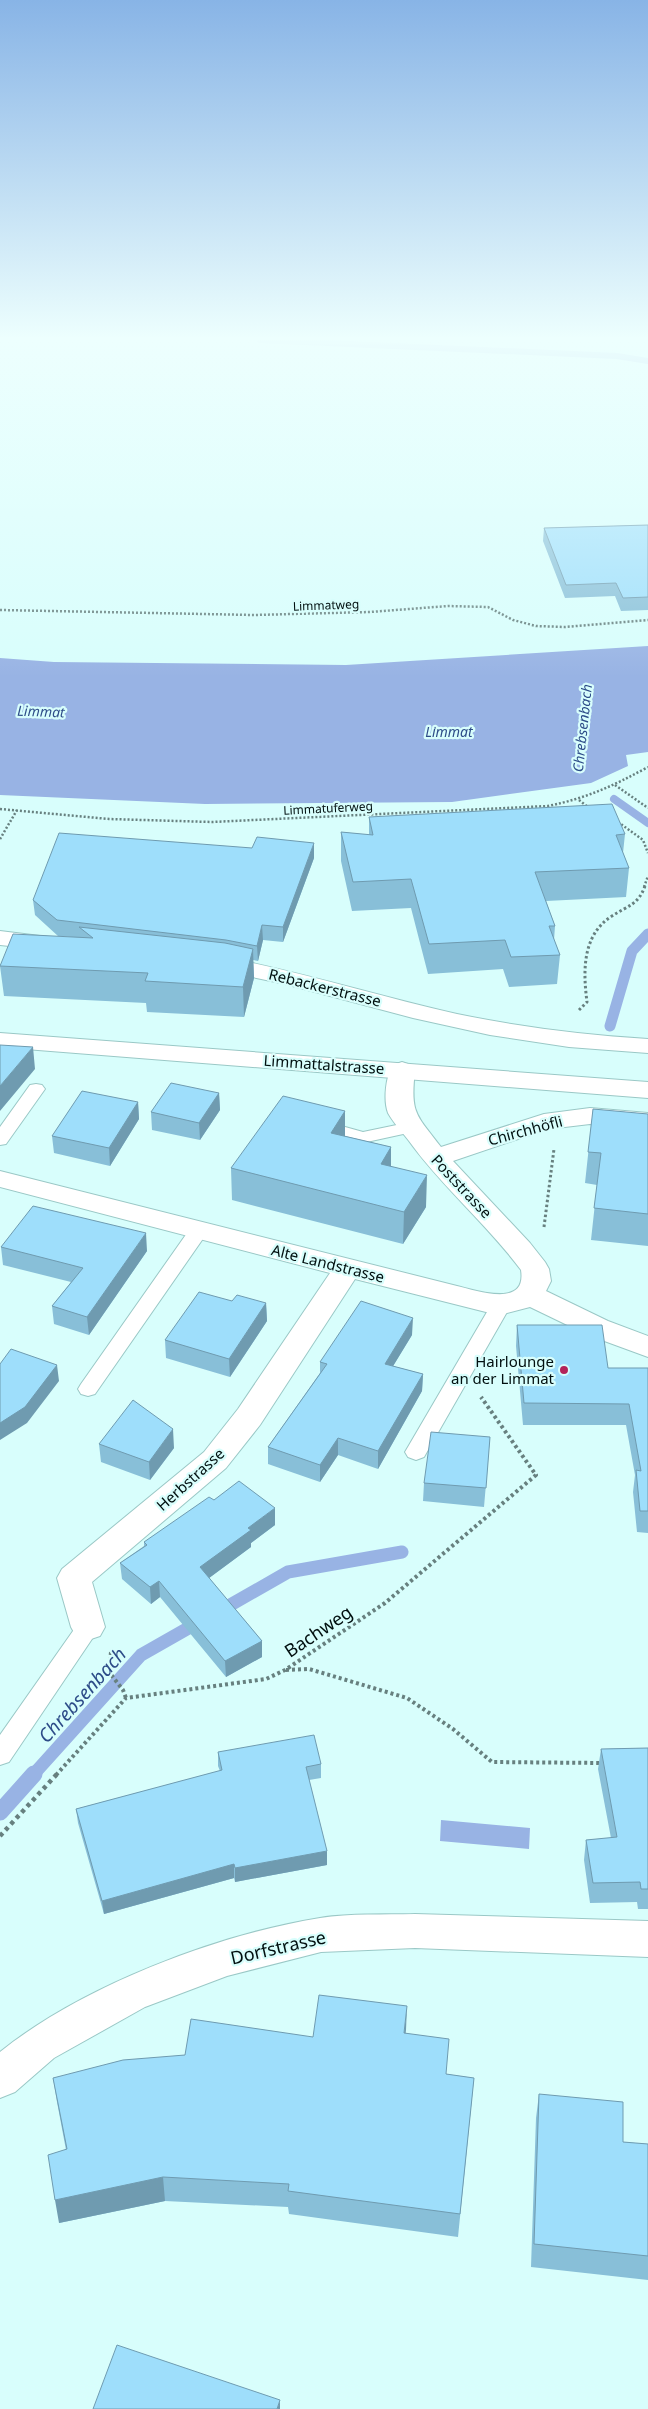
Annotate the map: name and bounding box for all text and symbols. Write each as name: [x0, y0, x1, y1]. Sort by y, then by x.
street label: Limmatweg: [292, 595, 360, 615]
water label: Chrebsenbach: [568, 683, 596, 773]
water label: Limmat: [17, 701, 66, 721]
water label: Limmat: [425, 722, 474, 741]
street label: Limmatuferweg: [283, 797, 373, 819]
street label: Rebackerstrasse: [267, 963, 383, 1011]
street label: Limmattalstrasse: [263, 1050, 385, 1078]
street label: Chirchhöfli: [486, 1110, 564, 1150]
street label: Poststrasse: [427, 1150, 497, 1222]
street label: Alte Landstrasse: [269, 1239, 387, 1287]
place label: Hairlounge an der Limmat: [451, 1351, 555, 1388]
marker: Hairlounge an der Limmat: [558, 1364, 570, 1376]
street label: Herbstrasse: [152, 1443, 228, 1515]
street label: Bachweg: [279, 1600, 357, 1662]
water label: Chrebsenbach: [32, 1642, 132, 1748]
street label: Dorfstrasse: [228, 1924, 328, 1970]

